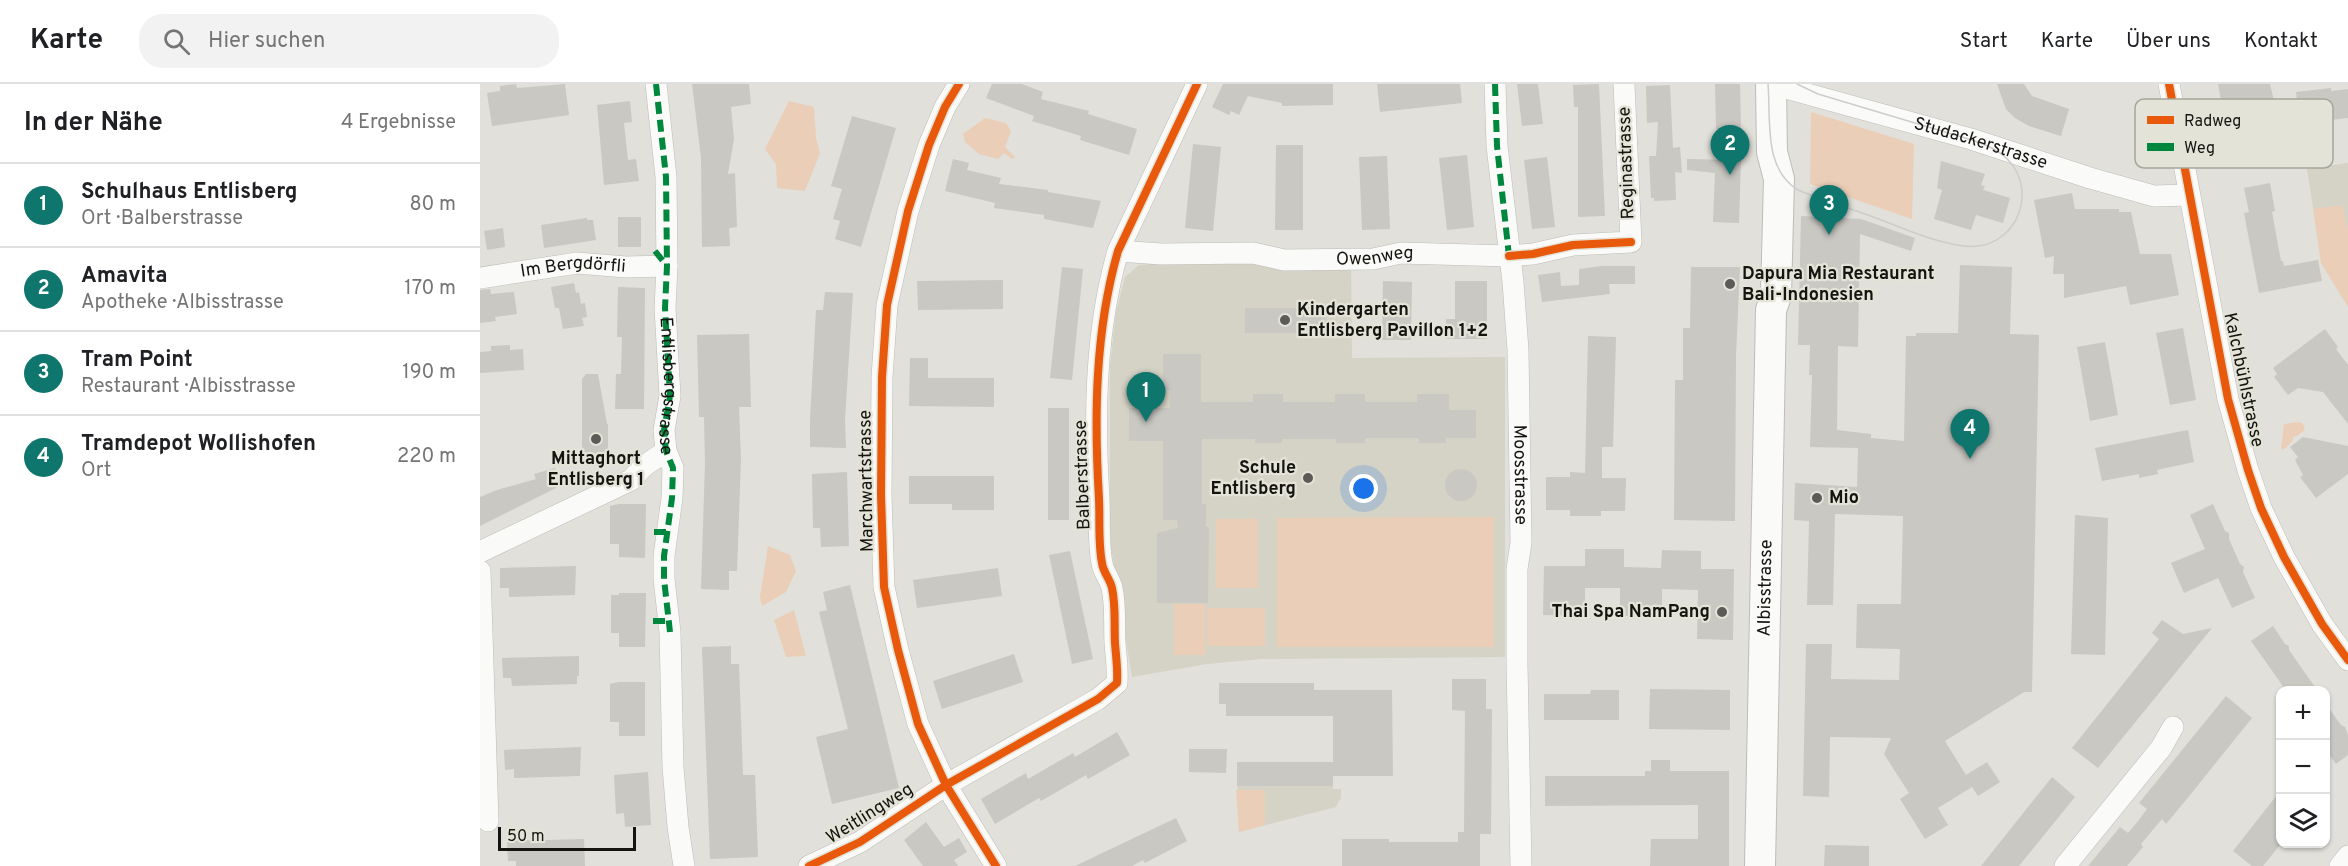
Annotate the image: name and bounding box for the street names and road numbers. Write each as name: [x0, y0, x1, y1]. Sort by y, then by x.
street label: Reginastrasse: [1614, 106, 1640, 220]
street label: Studackerstrasse: [1911, 112, 2050, 175]
street label: Owenweg: [1336, 241, 1414, 271]
street label: Im Bergdörfli: [519, 251, 627, 283]
street label: Kalchbühlstrasse: [2218, 311, 2268, 449]
street label: Entlisbergstrasse: [652, 316, 682, 456]
street label: Marchwartstrasse: [854, 410, 880, 552]
street label: Balberstrasse: [1070, 420, 1096, 530]
street label: Moosstrasse: [1508, 425, 1532, 525]
street label: Albisstrasse: [1753, 539, 1778, 637]
street label: Weitlingweg: [822, 778, 918, 850]

